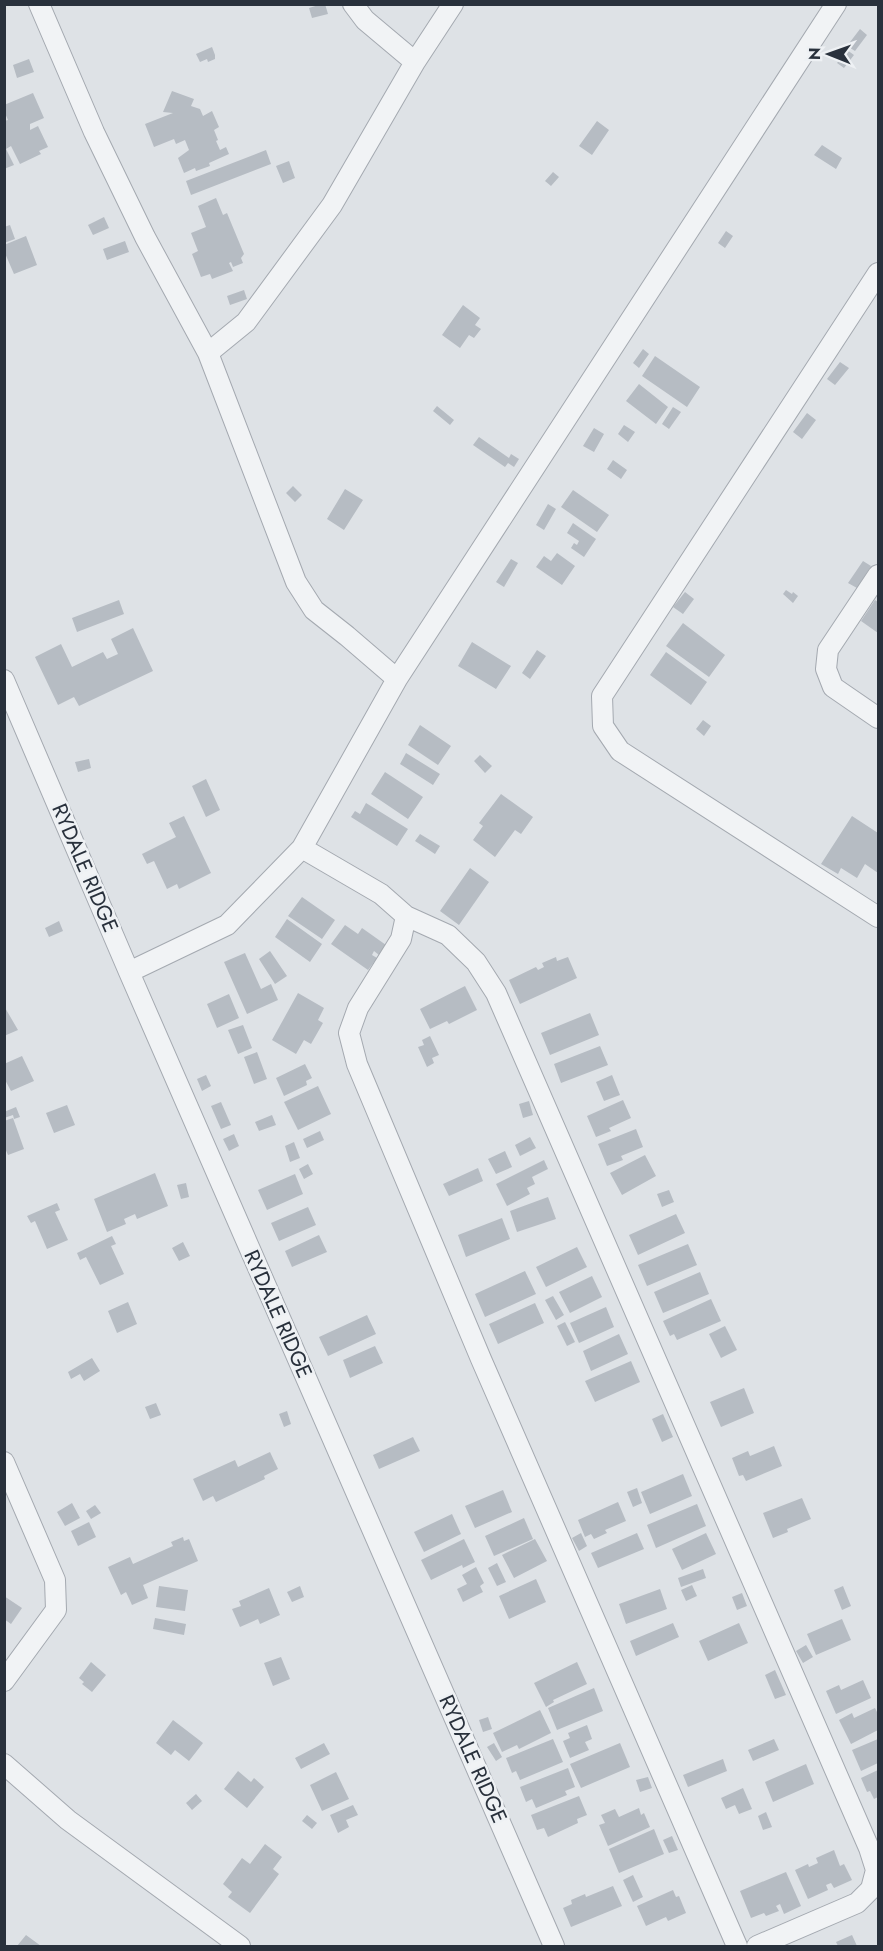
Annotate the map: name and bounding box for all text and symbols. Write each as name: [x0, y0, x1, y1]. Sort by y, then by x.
north arrow: [799, 24, 859, 84]
text: N: [803, 47, 826, 60]
street label: RYDALE RIDGE: [44, 799, 126, 937]
street label: RYDALE RIDGE: [236, 1245, 320, 1383]
street label: RYDALE RIDGE: [431, 1690, 515, 1828]

